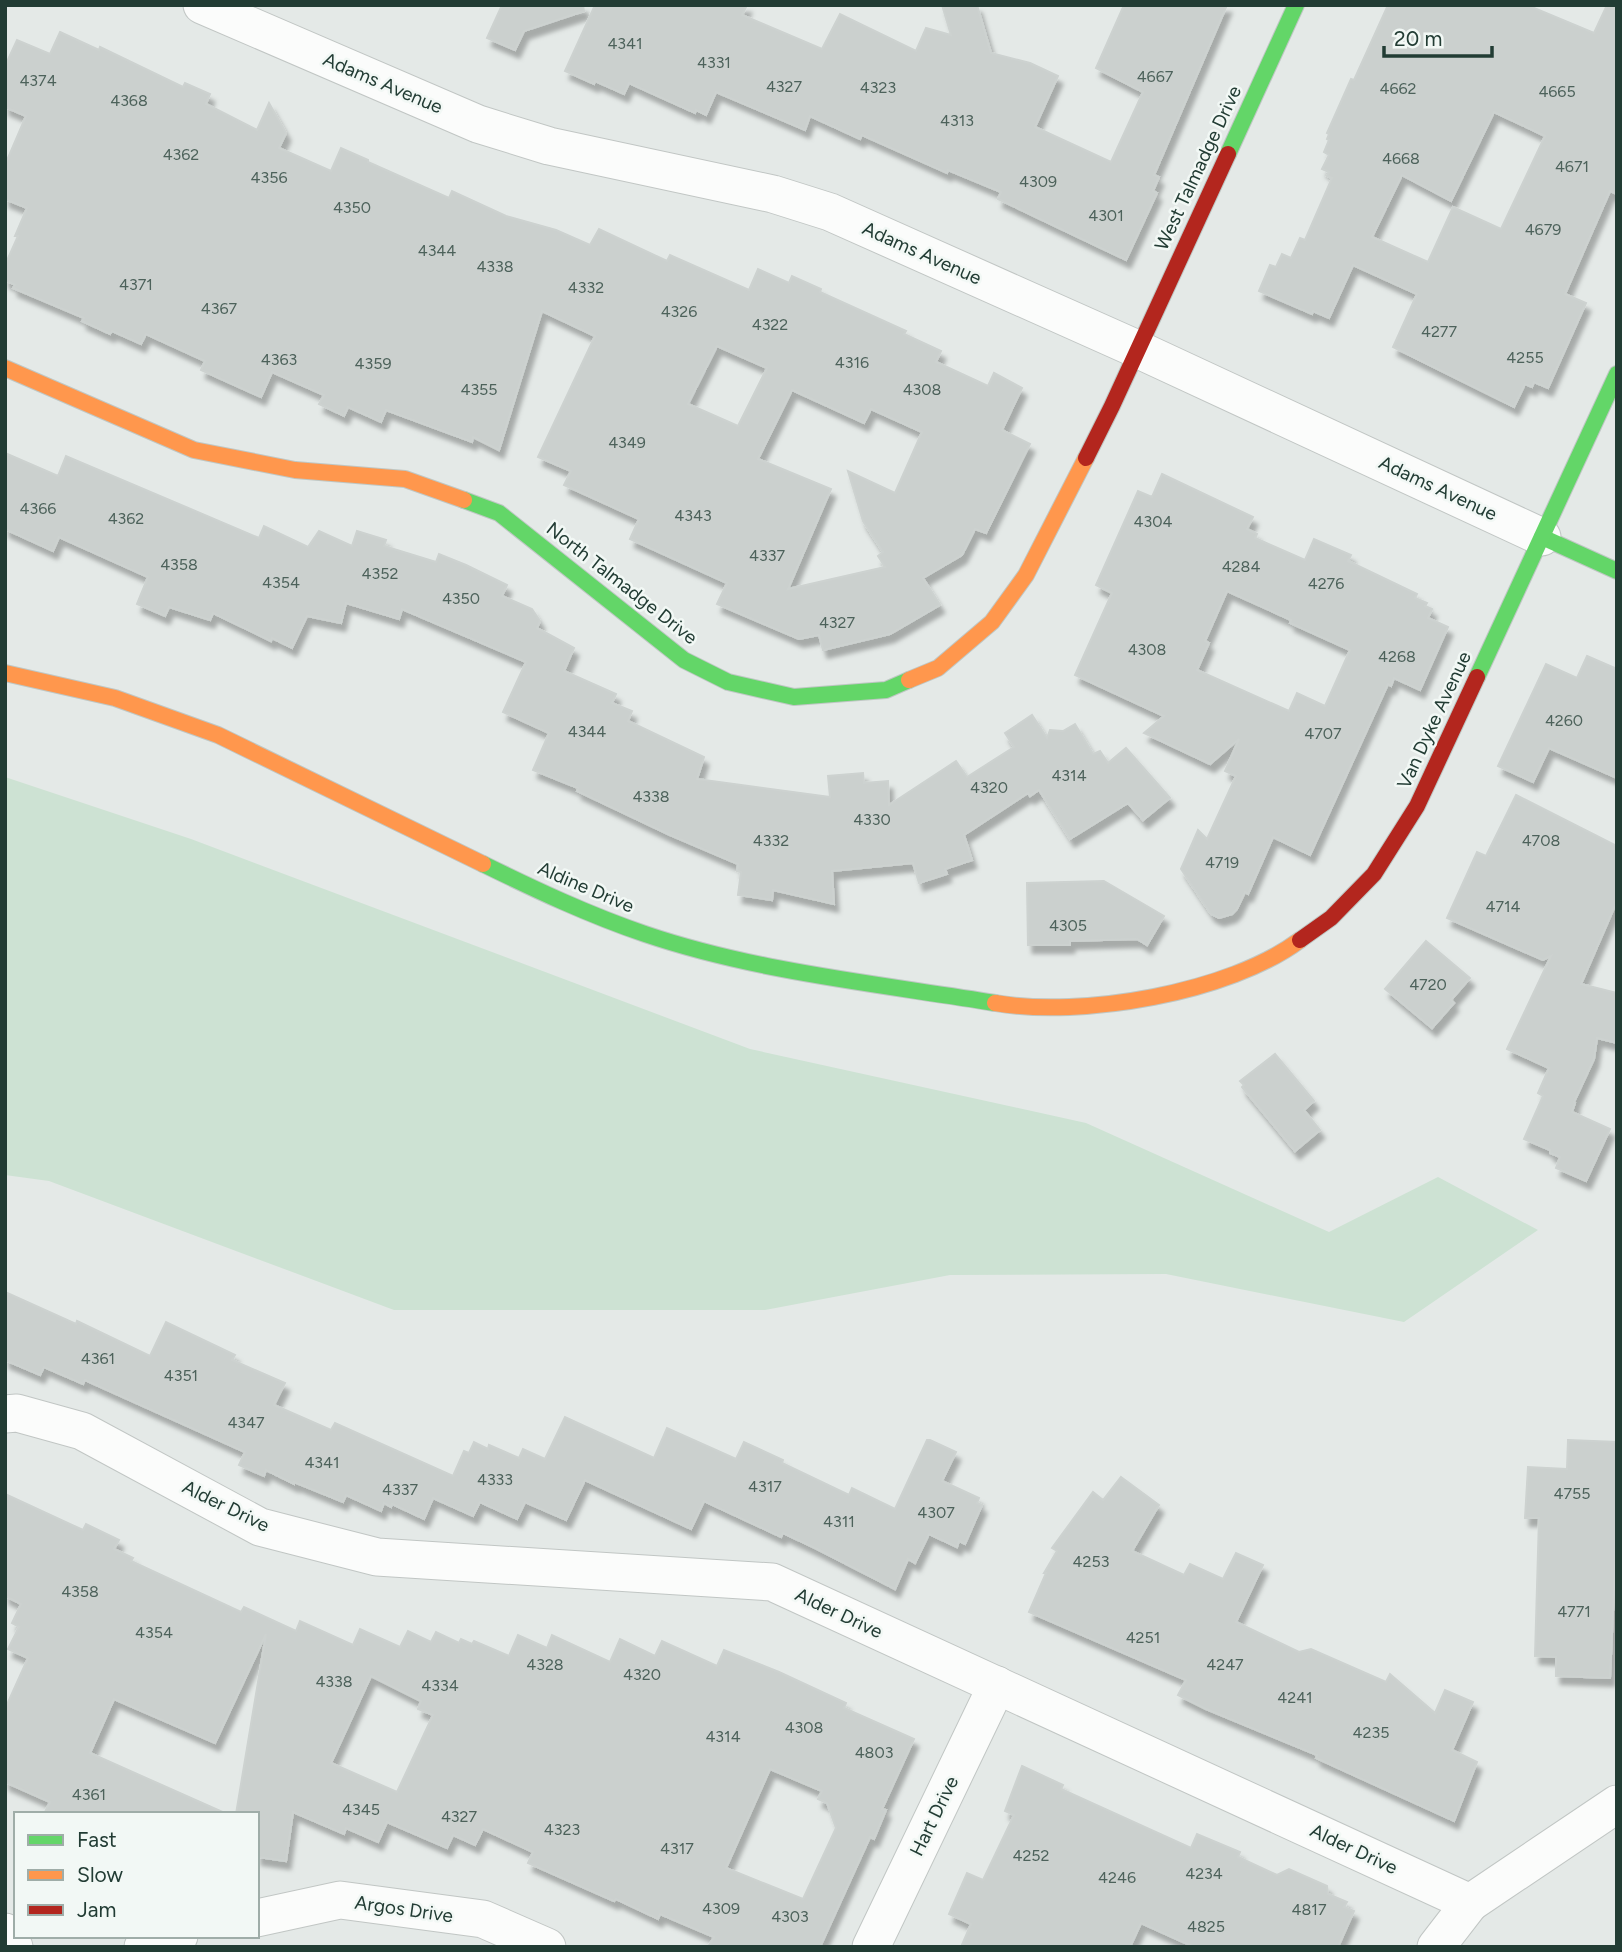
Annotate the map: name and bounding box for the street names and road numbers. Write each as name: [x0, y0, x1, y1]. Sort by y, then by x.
street label: Adams Avenue: [320, 47, 446, 119]
street label: West Talmadge Drive: [1150, 82, 1246, 254]
street label: Adams Avenue: [859, 217, 985, 289]
street label: Adams Avenue: [1375, 451, 1501, 525]
street label: North Talmadge Drive: [542, 517, 702, 649]
street label: Van Dyke Avenue: [1392, 648, 1476, 792]
street label: Aldine Drive: [534, 856, 638, 918]
street label: Alder Drive: [179, 1475, 273, 1537]
street label: Alder Drive: [792, 1583, 886, 1643]
street label: Hart Drive: [905, 1772, 963, 1860]
street label: Alder Drive: [1307, 1819, 1401, 1879]
street label: Argos Drive: [353, 1891, 455, 1927]

